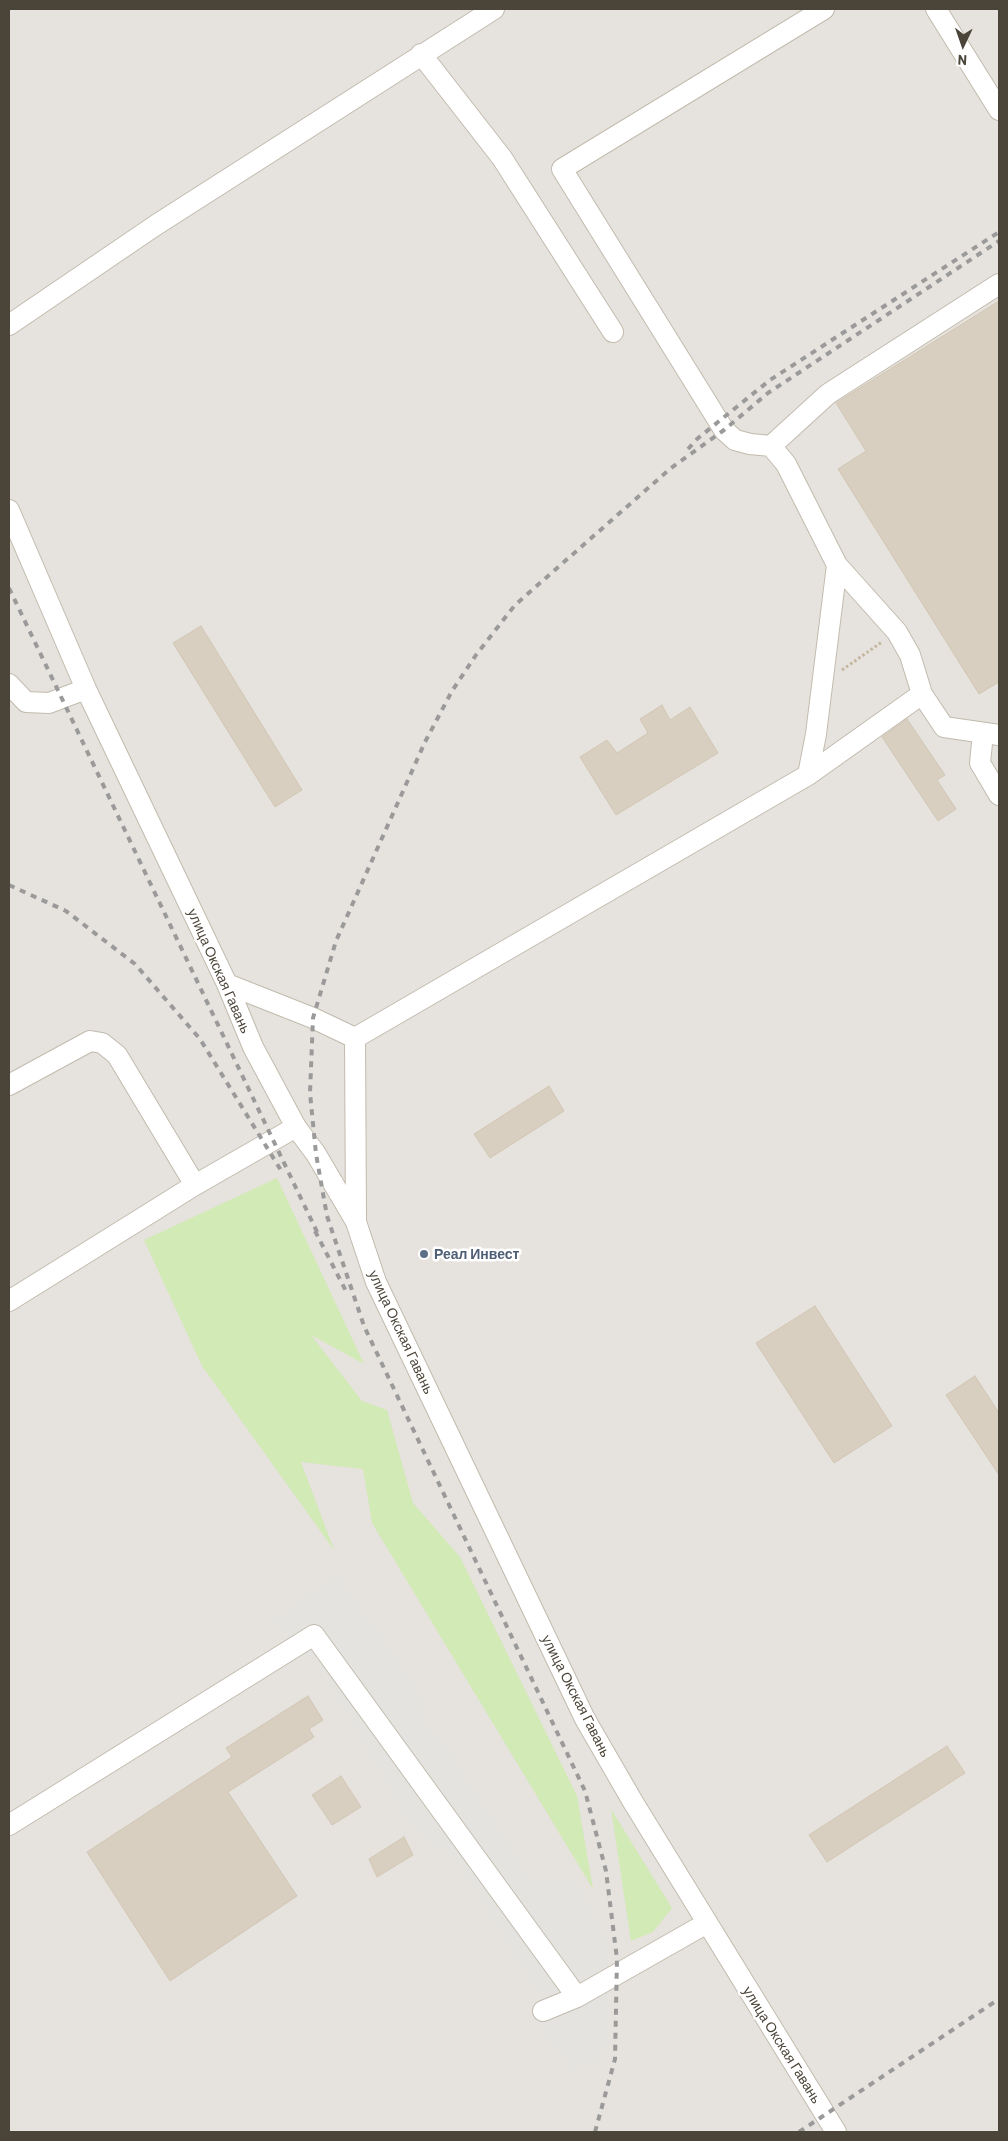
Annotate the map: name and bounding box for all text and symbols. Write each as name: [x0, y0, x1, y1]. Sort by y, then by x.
north arrow: [938, 20, 988, 70]
text: N: [957, 52, 967, 69]
street label: улица Окская Гавань: [184, 906, 254, 1036]
place label: Реал Инвест: [434, 1246, 519, 1262]
marker: Реал Инвест: [418, 1248, 430, 1260]
street label: улица Окская Гавань: [365, 1267, 437, 1397]
street label: улица Окская Гавань: [538, 1632, 614, 1760]
street label: улица Окская Гавань: [739, 1983, 825, 2107]

